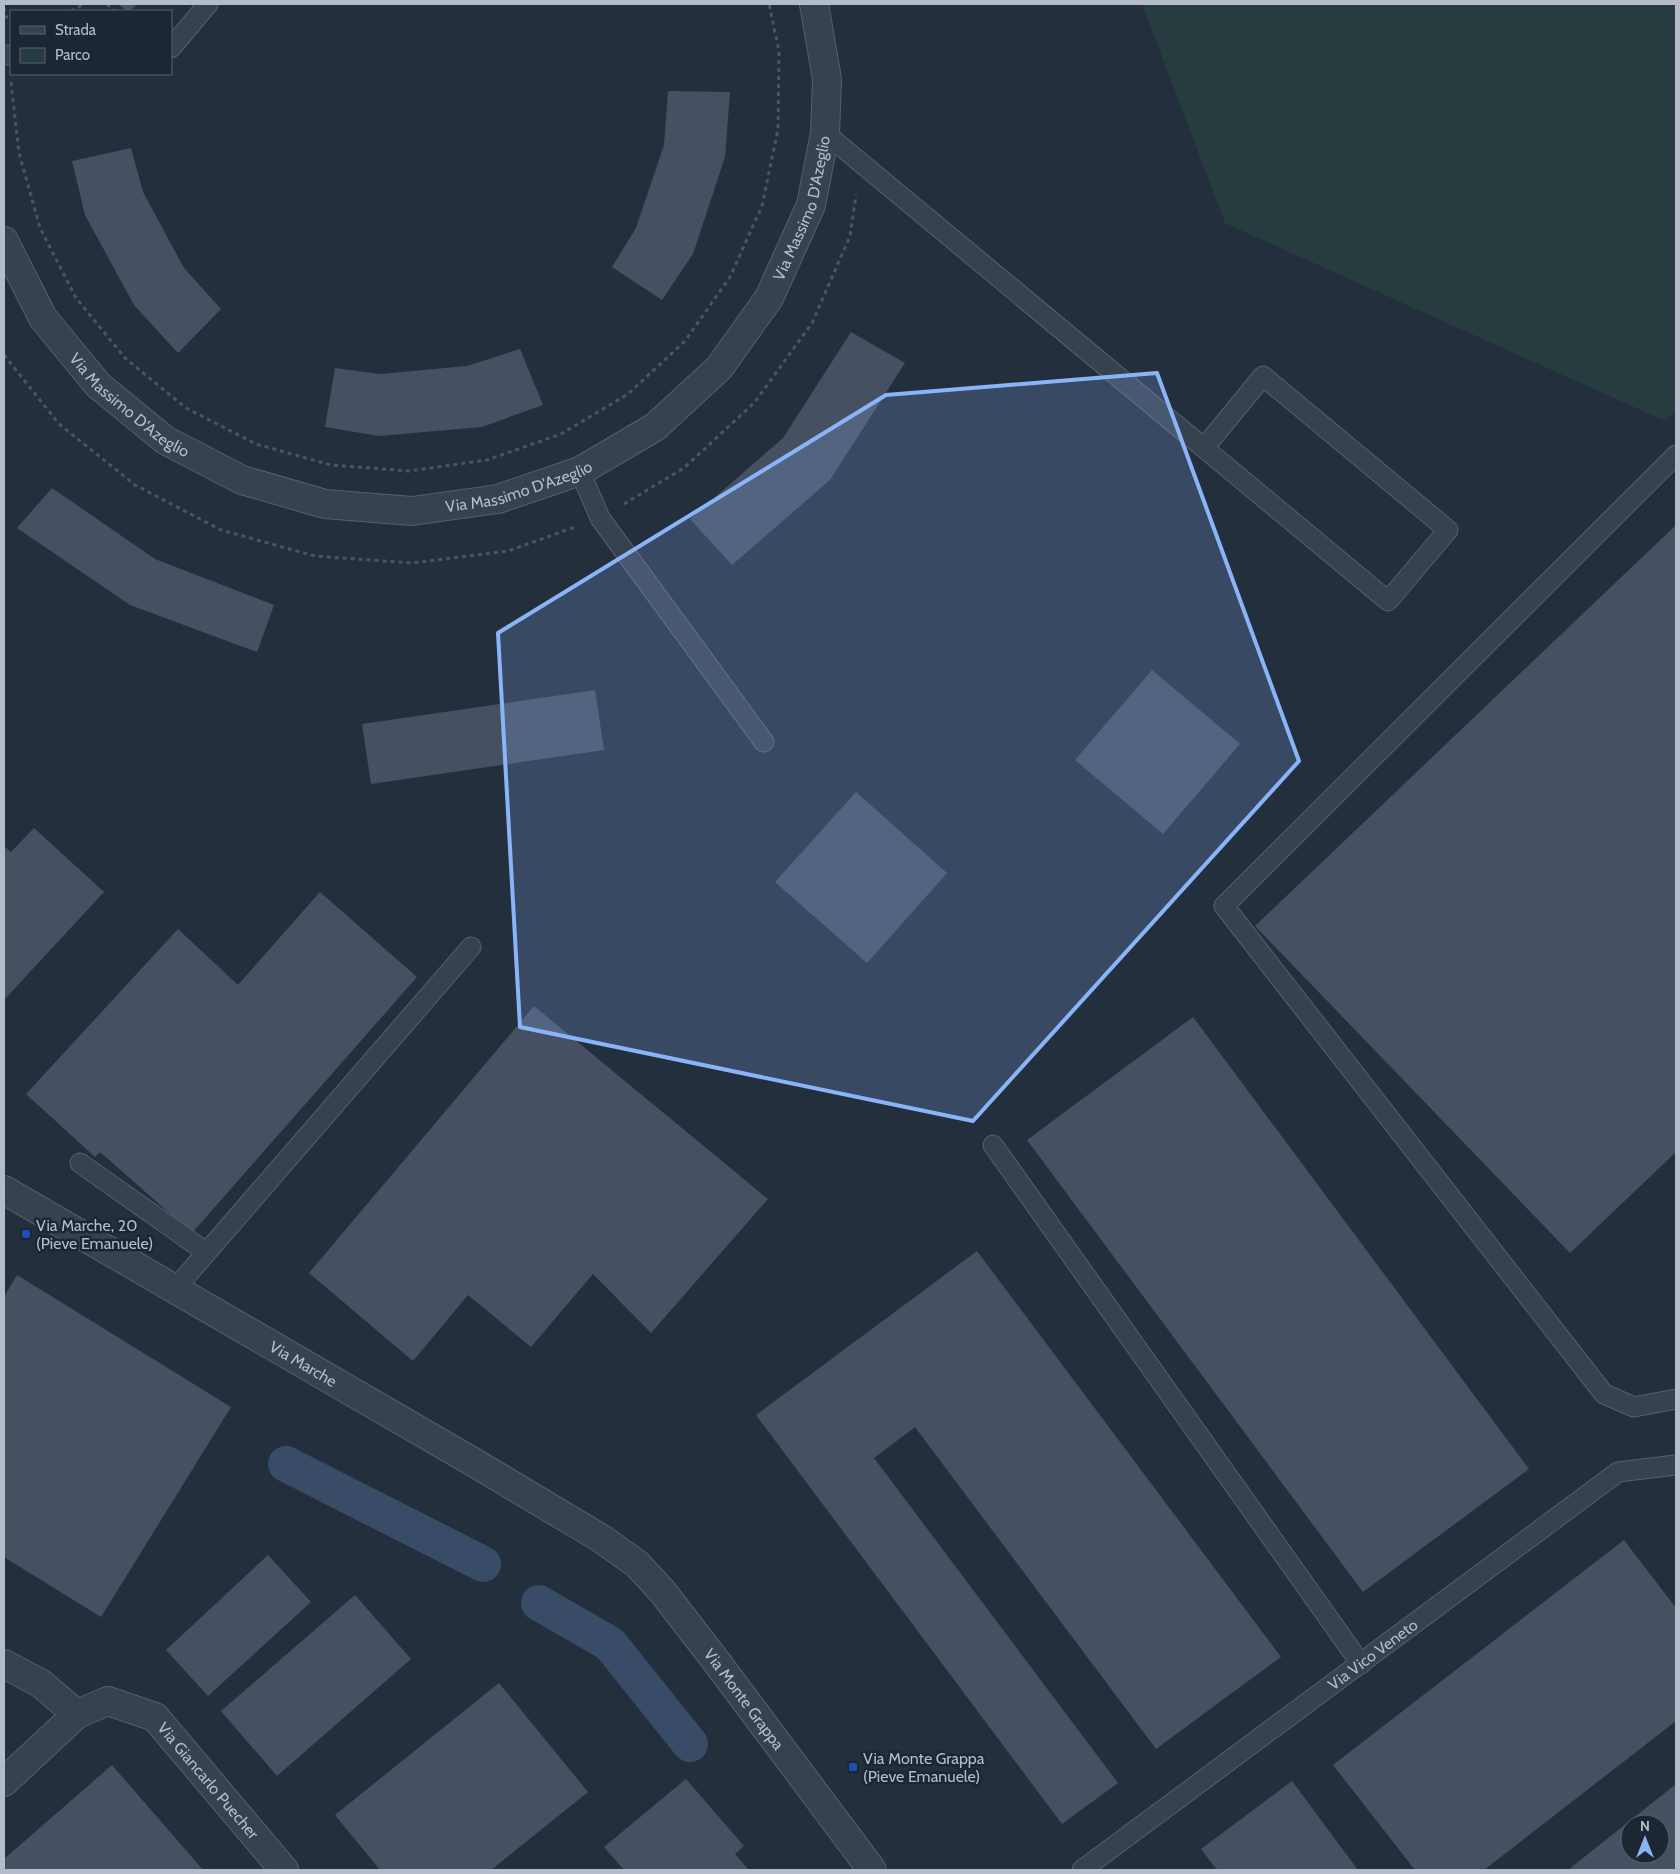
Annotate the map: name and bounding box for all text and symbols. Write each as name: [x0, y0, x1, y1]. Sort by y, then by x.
legend: [10, 10, 172, 75]
text: Strada: [55, 21, 97, 39]
text: Parco: [55, 46, 90, 64]
street label: Via Massimo D'Azeglio: [769, 134, 834, 283]
street label: Via Massimo D'Azeglio: [66, 349, 193, 461]
street label: Via Massimo D'Azeglio: [444, 456, 596, 516]
place label: Via Marche, 20 (Pieve Emanuele): [36, 1216, 153, 1253]
marker: Via Marche, 20 (Pieve Emanuele): [20, 1228, 32, 1240]
street label: Via Marche: [266, 1337, 340, 1391]
street label: Via Vico Veneto: [1324, 1615, 1421, 1694]
street label: Via Monte Grappa: [700, 1645, 789, 1754]
street label: Via Giancarlo Puecher: [154, 1718, 264, 1843]
place label: Via Monte Grappa (Pieve Emanuele): [863, 1749, 985, 1786]
marker: Via Monte Grappa (Pieve Emanuele): [847, 1761, 859, 1773]
north arrow: [1620, 1814, 1670, 1864]
text: N: [1640, 1817, 1650, 1835]

